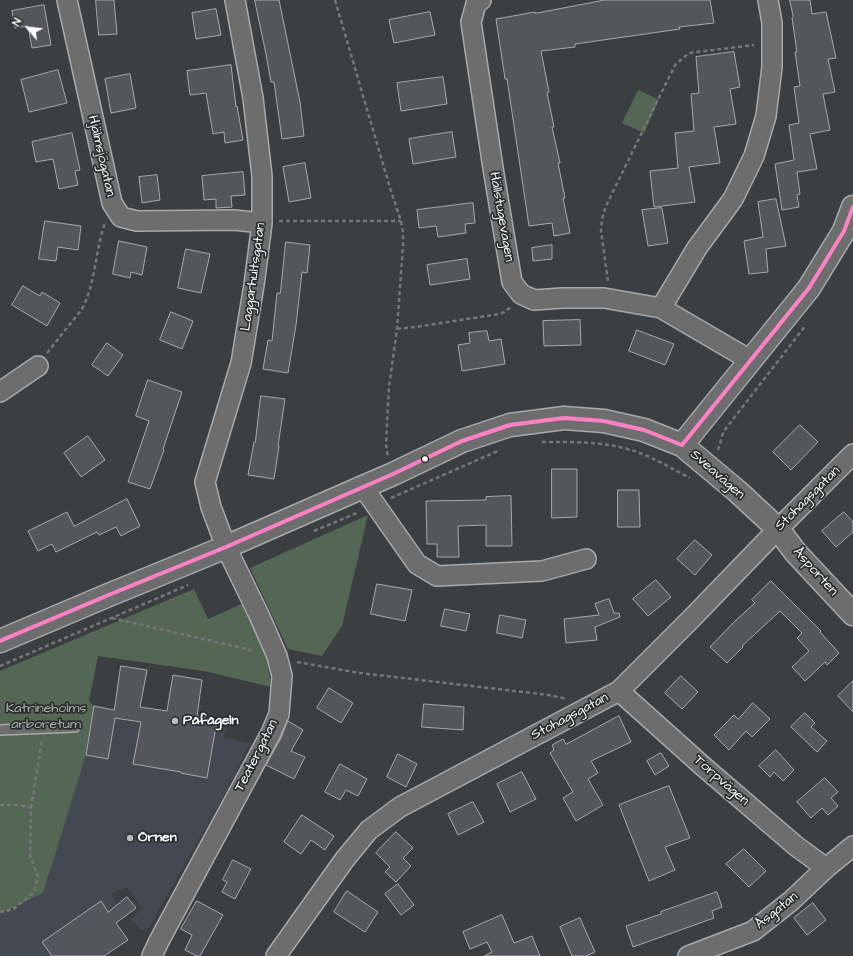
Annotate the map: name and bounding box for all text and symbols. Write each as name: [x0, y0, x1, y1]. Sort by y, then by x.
north arrow: [8, 8, 48, 48]
text: N: [9, 16, 25, 29]
street label: Hjälmsjögatan: [84, 114, 118, 198]
street label: Hällstugevägen: [485, 171, 517, 263]
street label: Laggarhultsgatan: [238, 222, 270, 332]
street label: Sveavägen: [686, 447, 748, 503]
unlabelled marker: [420, 454, 430, 464]
street label: Stohagsgatan: [772, 463, 844, 535]
street label: Åsporten: [789, 544, 841, 600]
street label: Stohagsgatan: [529, 690, 611, 744]
park label: Katrineholms arboretum: [6, 701, 86, 734]
place label: Påfågeln: [183, 713, 238, 729]
marker: Påfågeln: [170, 716, 180, 726]
street label: Teatergatan: [232, 717, 282, 795]
street label: Torpvägen: [690, 752, 752, 810]
place label: Örnen: [138, 830, 177, 846]
marker: Örnen: [125, 833, 135, 843]
street label: Åsgatan: [752, 889, 802, 933]

